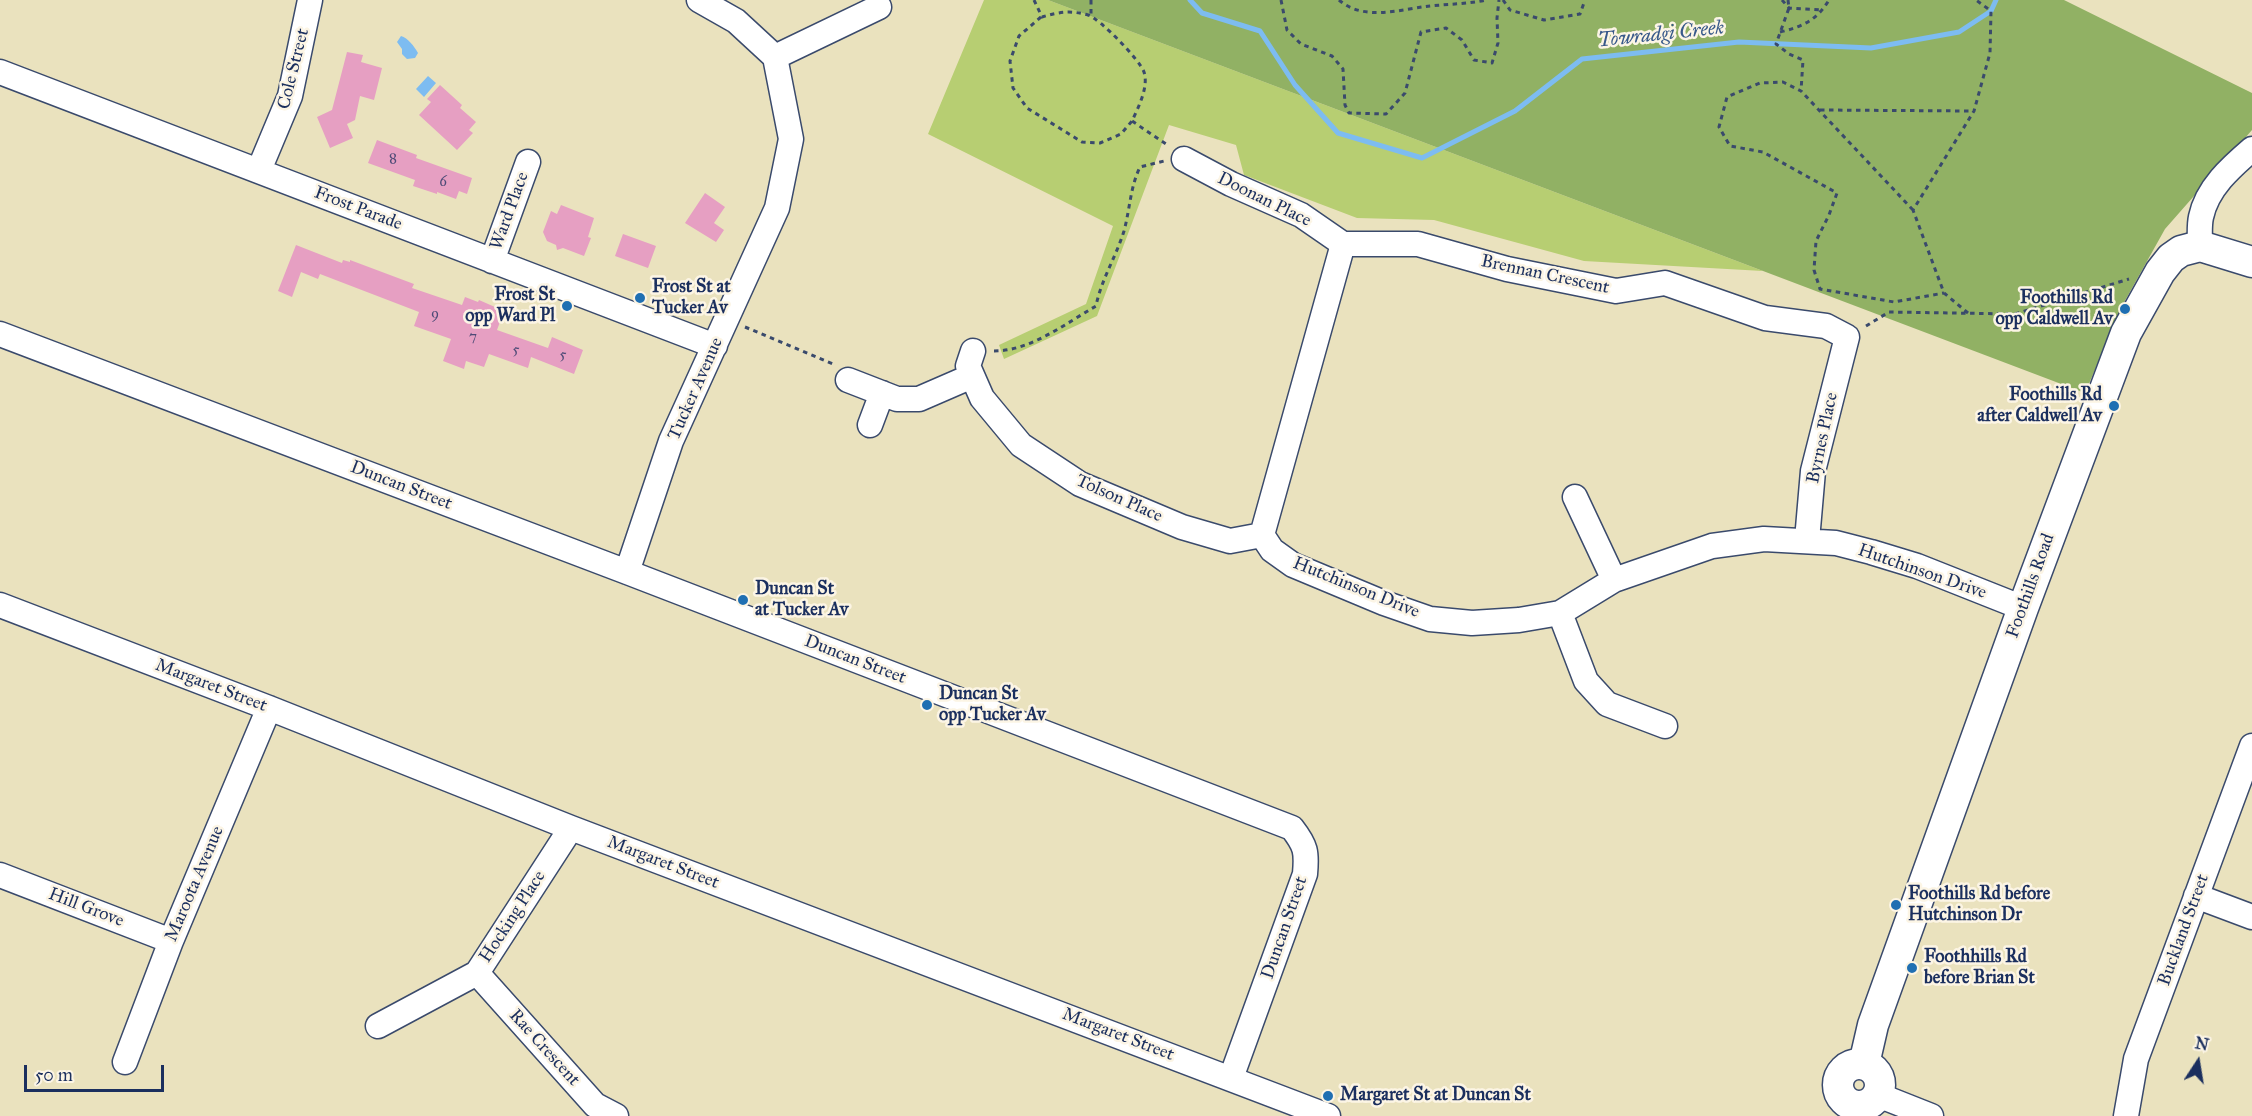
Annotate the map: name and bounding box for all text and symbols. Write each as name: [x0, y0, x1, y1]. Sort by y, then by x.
water label: Towradgi Creek: [1597, 16, 1725, 54]
street label: Cole Street: [274, 26, 314, 112]
house number: 8: [389, 150, 397, 168]
street label: Doonan Place: [1214, 168, 1314, 232]
street label: Ward Place: [486, 169, 534, 253]
house number: 6: [439, 173, 447, 191]
street label: Frost Parade: [311, 182, 405, 236]
street label: Brennan Crescent: [1479, 251, 1611, 299]
place label: Frost St at Tucker Av: [652, 277, 731, 320]
place label: Frost St opp Ward Pl: [465, 285, 555, 328]
place label: Foothills Rd opp Caldwell Av: [1995, 288, 2113, 330]
marker: Frost St at Tucker Av: [633, 291, 647, 305]
marker: Frost St opp Ward Pl: [560, 299, 574, 313]
marker: Foothills Rd opp Caldwell Av: [2118, 302, 2132, 316]
house number: 9: [431, 305, 439, 323]
house number: 7: [469, 328, 477, 346]
street label: Tucker Avenue: [664, 335, 728, 443]
house number: 5: [513, 341, 519, 359]
house number: 5: [560, 346, 566, 364]
place label: Foothills Rd after Caldwell Av: [1977, 385, 2102, 428]
street label: Byrnes Place: [1803, 390, 1843, 486]
marker: Foothills Rd after Caldwell Av: [2107, 399, 2121, 413]
street label: Duncan Street: [347, 457, 455, 515]
street label: Tolson Place: [1073, 470, 1165, 528]
street label: Foothills Road: [2002, 531, 2060, 641]
street label: Hutchinson Drive: [1855, 540, 1989, 604]
street label: Hutchinson Drive: [1290, 553, 1422, 623]
place label: Duncan St at Tucker Av: [755, 579, 849, 622]
marker: Duncan St at Tucker Av: [736, 593, 750, 607]
street label: Duncan Street: [801, 631, 909, 689]
street label: Margaret Street: [152, 655, 270, 717]
place label: Duncan St opp Tucker Av: [939, 684, 1046, 726]
marker: Duncan St opp Tucker Av: [920, 698, 934, 712]
street label: Maroota Avenue: [161, 823, 229, 945]
street label: Margaret Street: [604, 832, 722, 894]
street label: Hocking Place: [475, 867, 551, 967]
street label: Buckland Street: [2154, 871, 2214, 989]
street label: Duncan Street: [1257, 874, 1313, 982]
street label: Hill Grove: [45, 884, 127, 932]
place label: Foothills Rd before Hutchinson Dr: [1908, 884, 2050, 926]
marker: Foothills Rd before Hutchinson Dr: [1889, 898, 1903, 912]
place label: Foothhills Rd before Brian St: [1924, 947, 2035, 990]
marker: Foothhills Rd before Brian St: [1905, 961, 1919, 975]
street label: Margaret Street: [1059, 1004, 1177, 1066]
street label: Rae Crescent: [504, 1005, 584, 1091]
north arrow: [2168, 1032, 2228, 1092]
text: N: [2193, 1033, 2210, 1055]
scale bar: [27, 1053, 166, 1091]
text: 50 m: [35, 1064, 73, 1086]
place label: Margaret St at Duncan St: [1340, 1085, 1531, 1107]
marker: Margaret St at Duncan St: [1321, 1089, 1335, 1103]

